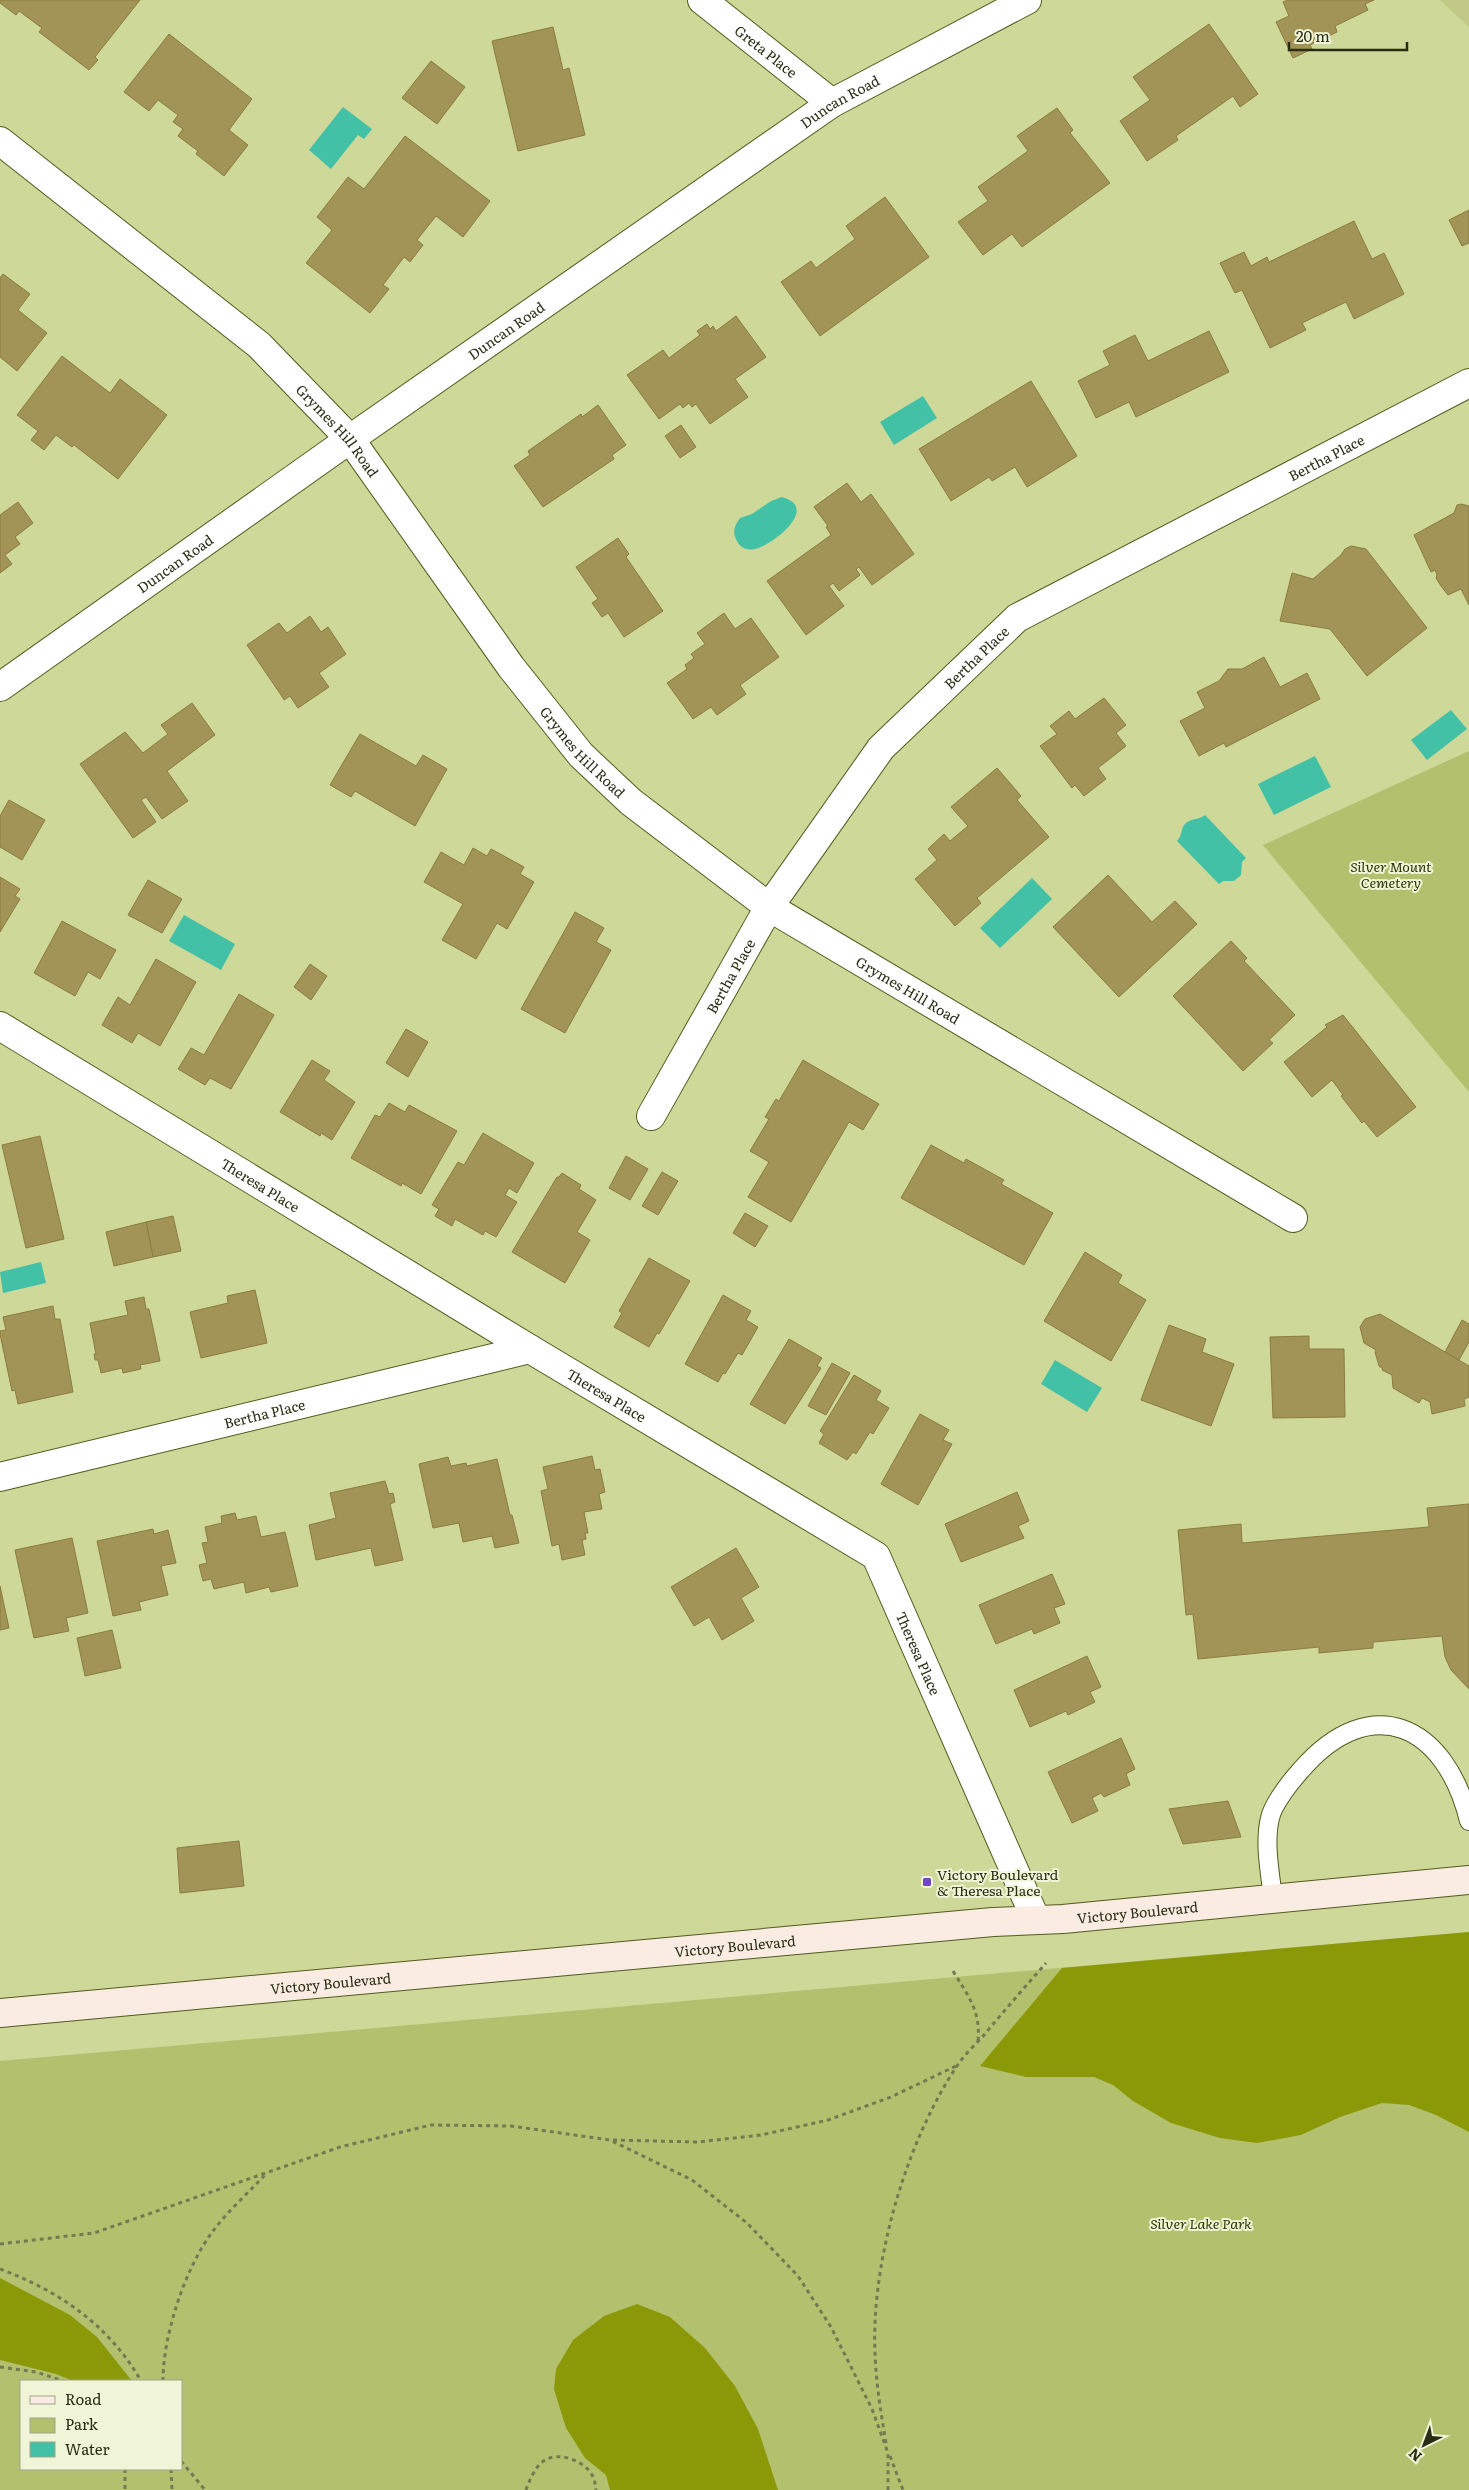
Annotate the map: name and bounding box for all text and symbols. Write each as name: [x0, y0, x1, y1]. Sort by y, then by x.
street label: Greta Place: [731, 20, 802, 82]
scale bar: [1289, 20, 1406, 52]
text: 20 m: [1296, 24, 1330, 47]
street label: Duncan Road: [796, 70, 883, 132]
street label: Duncan Road: [464, 296, 549, 364]
street label: Grymes Hill Road: [292, 379, 384, 481]
street label: Bertha Place: [1285, 429, 1368, 485]
street label: Duncan Road: [132, 529, 217, 597]
street label: Bertha Place: [939, 621, 1013, 693]
street label: Grymes Hill Road: [536, 702, 630, 802]
park label: Silver Mount Cemetery: [1350, 856, 1432, 892]
street label: Bertha Place: [701, 935, 759, 1017]
street label: Grymes Hill Road: [853, 951, 964, 1028]
street label: Theresa Place: [217, 1153, 304, 1217]
street label: Theresa Place: [563, 1363, 650, 1426]
street label: Bertha Place: [222, 1394, 307, 1433]
street label: Theresa Place: [892, 1608, 946, 1698]
place label: Victory Boulevard & Theresa Place: [937, 1864, 1059, 1900]
marker: Victory Boulevard & Theresa Place: [921, 1876, 933, 1888]
street label: Victory Boulevard: [1076, 1896, 1199, 1928]
street label: Victory Boulevard: [674, 1930, 797, 1961]
street label: Victory Boulevard: [269, 1967, 392, 1998]
park label: Silver Lake Park: [1150, 2213, 1252, 2233]
legend: [20, 2380, 182, 2470]
text: Road: [65, 2387, 101, 2410]
text: Park: [65, 2412, 99, 2435]
north arrow: [1399, 2420, 1449, 2470]
text: Water: [65, 2437, 110, 2460]
text: N: [1403, 2444, 1426, 2467]

